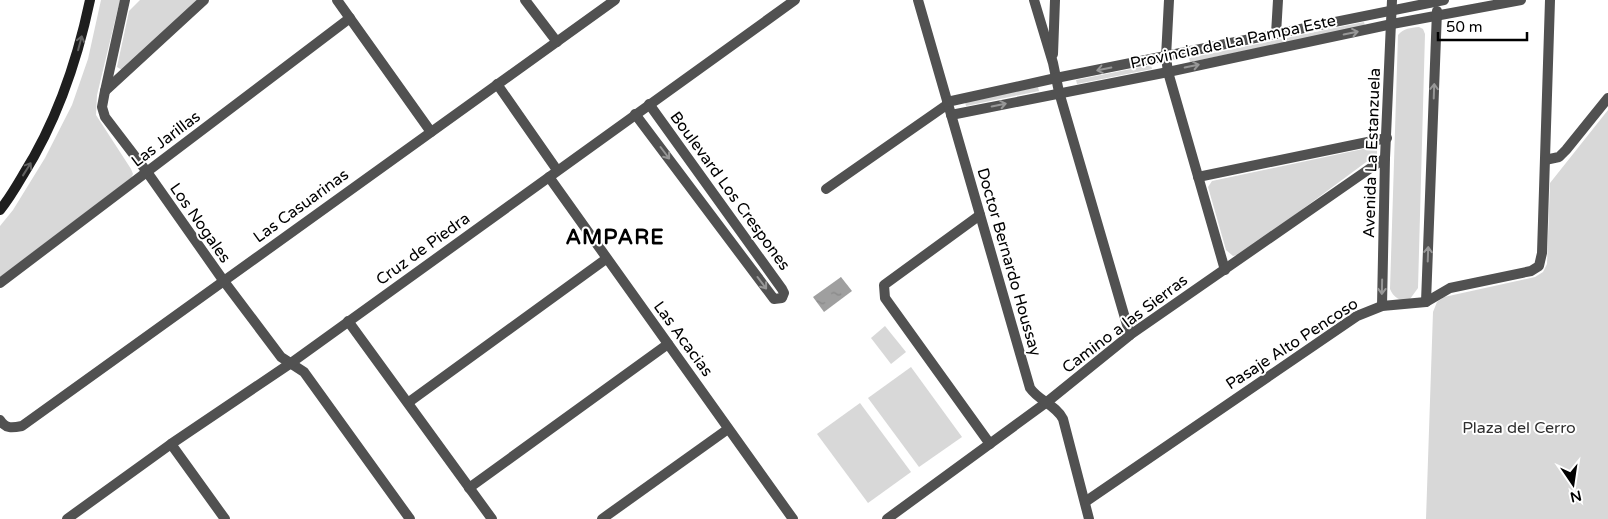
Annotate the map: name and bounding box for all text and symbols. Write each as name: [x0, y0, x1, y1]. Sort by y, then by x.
street label: Provincia de La Pampa Este: [1128, 10, 1338, 74]
scale bar: [1438, 10, 1527, 42]
text: 50 m: [1446, 18, 1483, 36]
one-way arrow: [1343, 28, 1359, 37]
one-way arrow: [75, 35, 85, 51]
one-way arrow: [1184, 61, 1200, 71]
one-way arrow: [1097, 64, 1113, 74]
street label: Avenida La Estanzuela: [1359, 67, 1385, 239]
one-way arrow: [1429, 84, 1438, 100]
one-way arrow: [990, 100, 1006, 109]
street label: Las Jarillas: [128, 107, 204, 171]
street label: Boulevard Los Crespones: [666, 108, 794, 274]
one-way arrow: [659, 146, 670, 159]
one-way arrow: [22, 163, 32, 177]
street label: Las Casuarinas: [249, 165, 353, 247]
street label: Doctor Bernardo Houssay: [973, 166, 1046, 359]
street label: Los Nogales: [165, 179, 235, 267]
street label: Cruz de Piedra: [372, 208, 474, 290]
district label: AMPARE: [565, 225, 665, 250]
one-way arrow: [1423, 246, 1432, 262]
street label: Camino a las Sierras: [1058, 270, 1192, 378]
one-way arrow: [757, 276, 767, 290]
one-way arrow: [1377, 278, 1387, 295]
street label: Pasaje Alto Pencoso: [1222, 294, 1362, 394]
street label: Las Acacias: [649, 297, 717, 381]
park label: Plaza del Cerro: [1462, 418, 1576, 438]
north arrow: [1548, 459, 1598, 509]
text: N: [1568, 487, 1583, 506]

